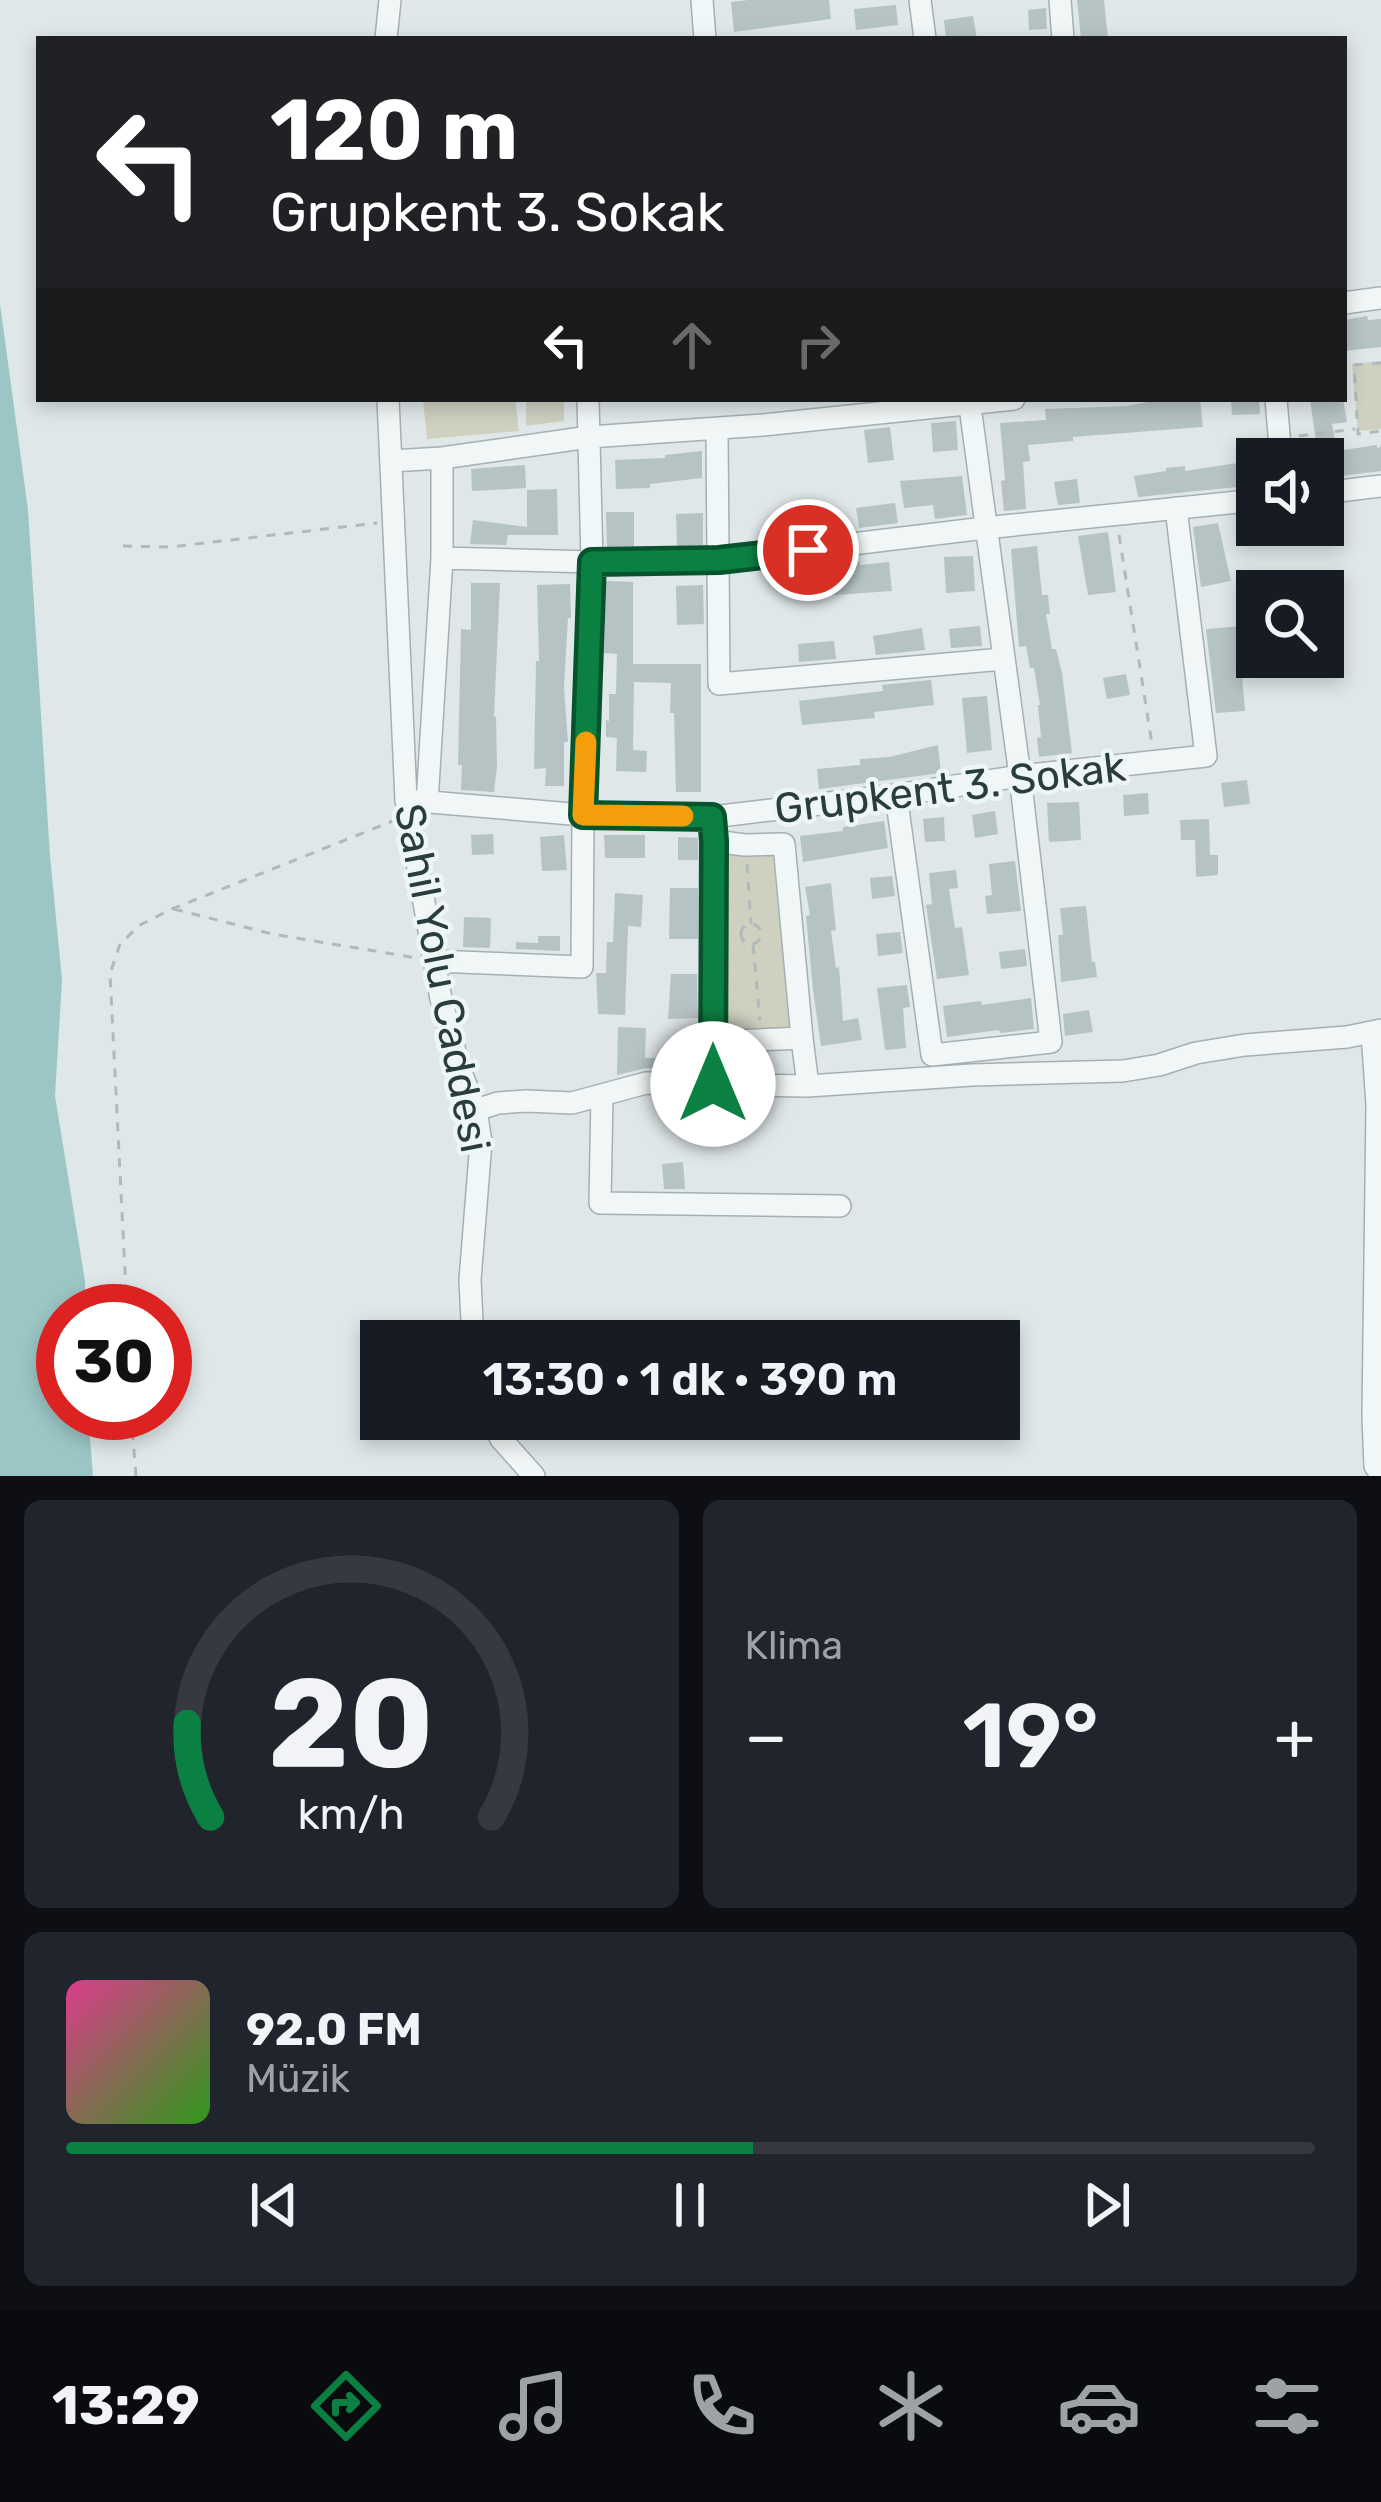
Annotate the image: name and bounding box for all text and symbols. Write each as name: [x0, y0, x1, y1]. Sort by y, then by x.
text: 120 m: [270, 80, 518, 180]
icon: left: [72, 84, 228, 240]
text: Grupkent 3. Sokak: [270, 181, 724, 245]
icon: left: [533, 312, 599, 378]
icon: ahead: [659, 312, 725, 378]
icon: right: [785, 312, 851, 378]
map controls: [1236, 438, 1344, 678]
button: sound: [1236, 438, 1344, 546]
pin: [757, 499, 859, 601]
icon: arrive: [775, 517, 841, 583]
button: search: [1236, 570, 1344, 678]
street label: Grupkent 3. Sokak: [772, 742, 1129, 834]
street label: Sahil Yolu Caddesi: [384, 799, 500, 1157]
position arrow: [650, 1021, 776, 1147]
speed limit sign: 30: [36, 1284, 192, 1440]
text: 13:30 · 1 dk · 390 m: [483, 1353, 897, 1406]
text: Klima: [745, 1623, 843, 1669]
text: 20: [268, 1649, 434, 1797]
text: 19°: [963, 1683, 1099, 1790]
text: −: [745, 1697, 787, 1776]
text: +: [1274, 1697, 1315, 1776]
text: km/h: [298, 1789, 405, 1840]
text: 92.0 FM: [246, 2003, 422, 2056]
text: Müzik: [246, 2056, 350, 2102]
icon: previous: [241, 2172, 307, 2238]
icon: pause: [657, 2172, 723, 2238]
icon: next: [1074, 2172, 1140, 2238]
icon: directions: [304, 2364, 388, 2448]
icon: music: [492, 2364, 576, 2448]
icon: phone: [680, 2364, 764, 2448]
icon: climate: [869, 2364, 953, 2448]
icon: car: [1057, 2364, 1141, 2448]
icon: filters: [1245, 2364, 1329, 2448]
text: 13:29: [52, 2374, 200, 2438]

